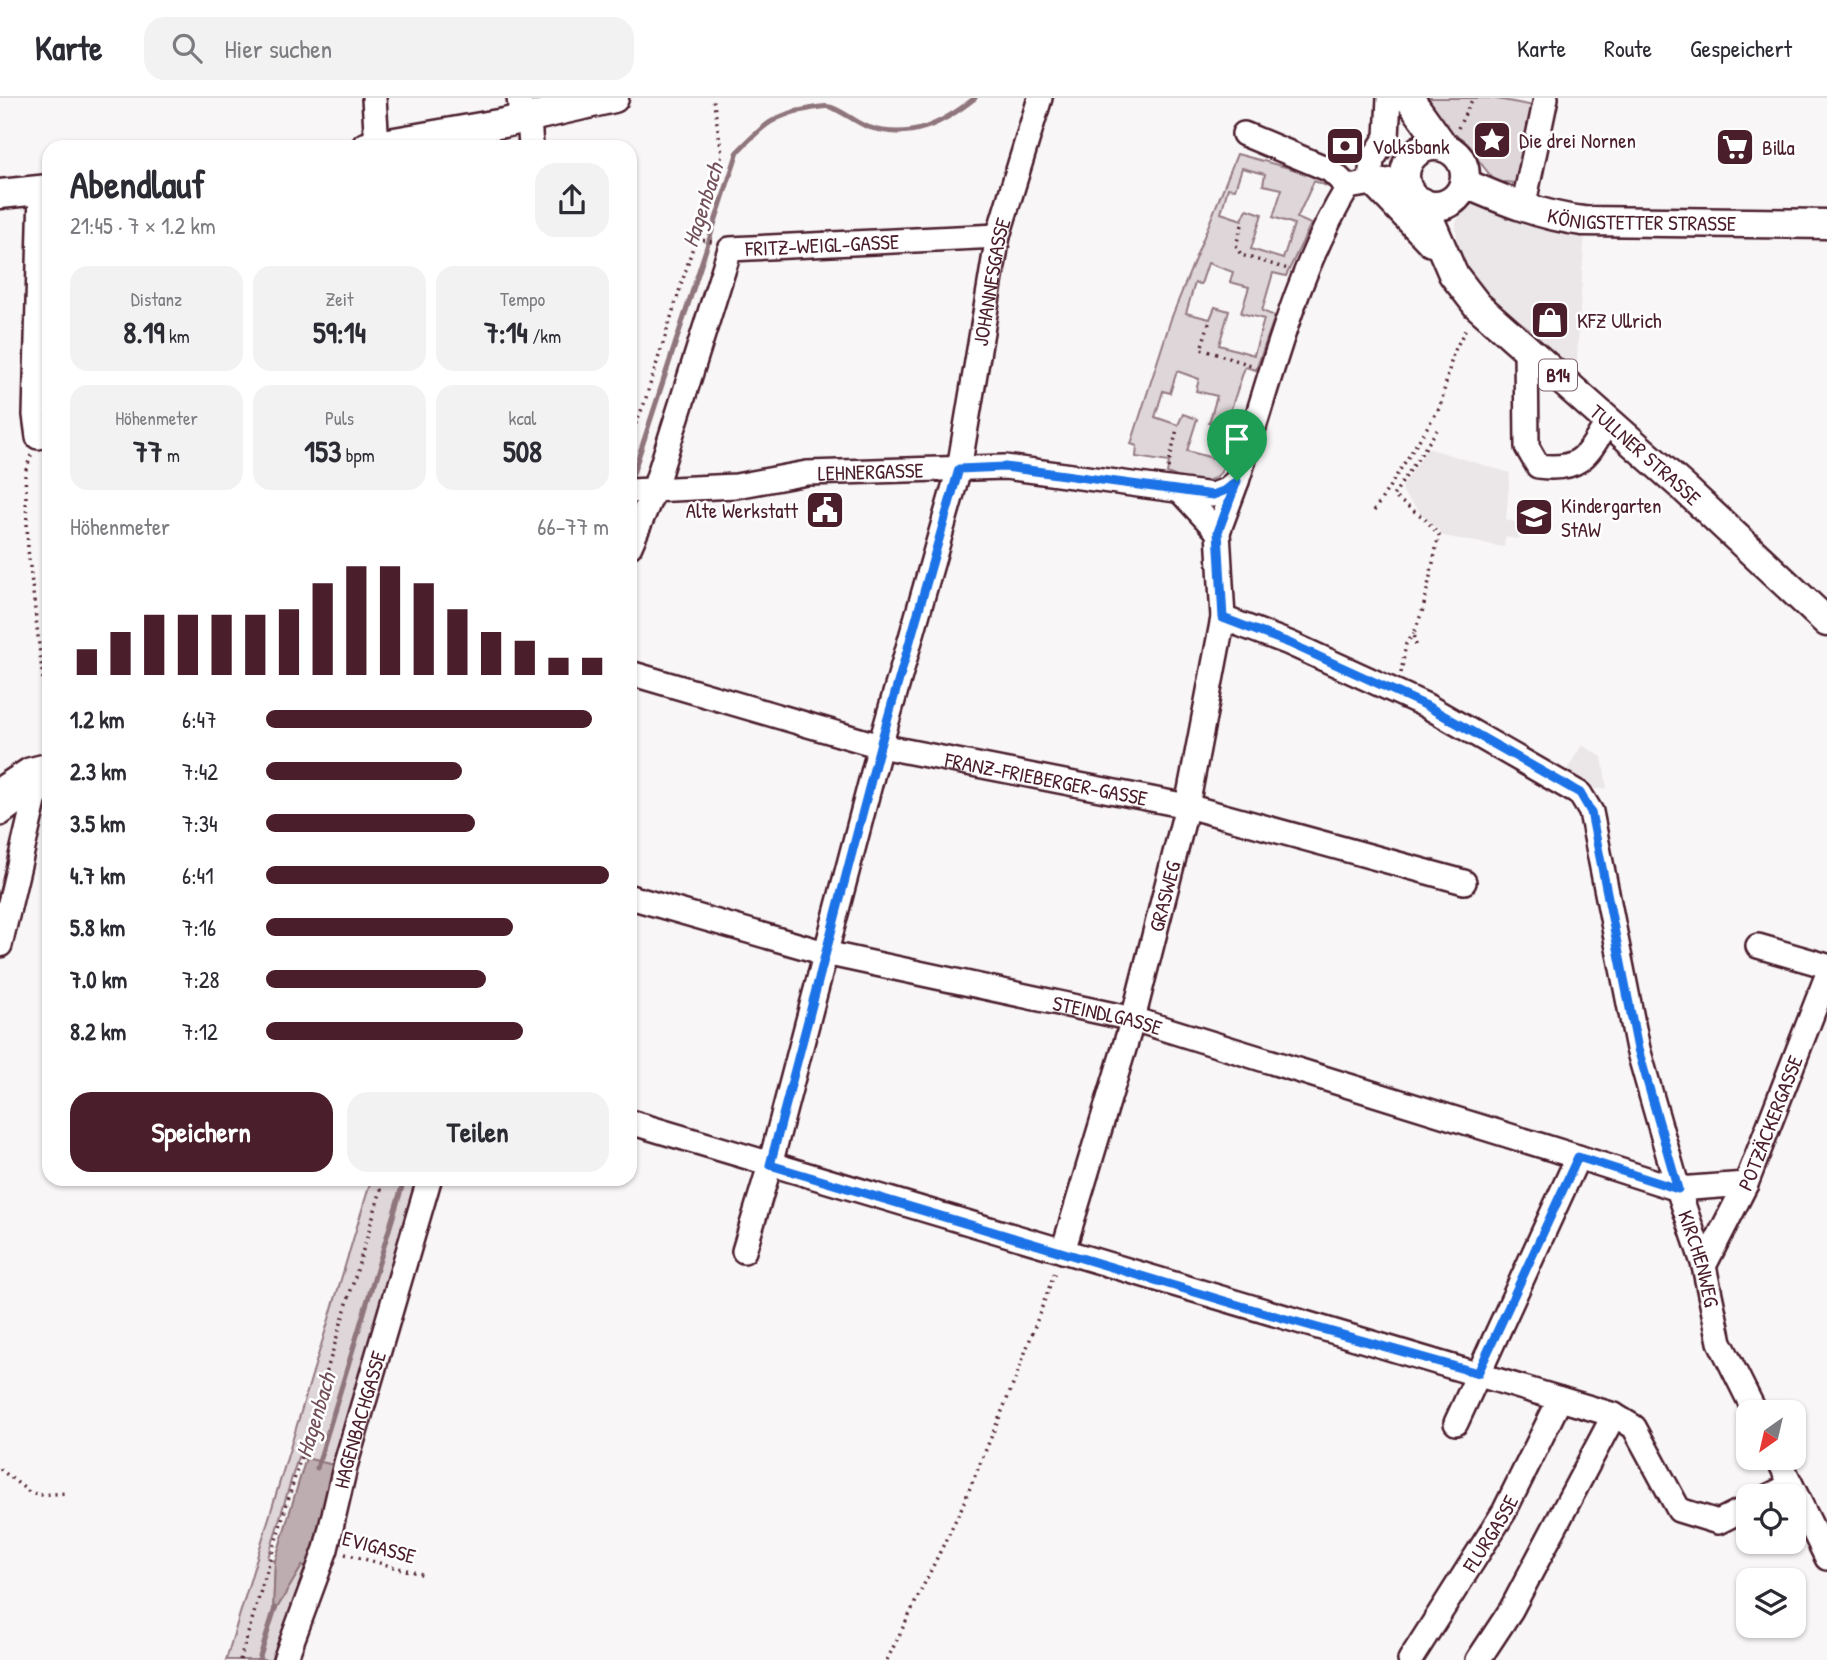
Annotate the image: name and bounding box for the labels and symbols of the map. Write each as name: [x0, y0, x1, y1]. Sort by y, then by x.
place icon: Die drei Nornen: [1471, 119, 1513, 161]
bank icon: Volksbank: [1324, 125, 1366, 167]
place label: Die drei Nornen: [1519, 126, 1636, 155]
supermarket icon: Billa: [1714, 126, 1756, 168]
place label: Volksbank: [1372, 132, 1450, 161]
place label: Billa: [1762, 133, 1795, 162]
water label: Hagenbach: [674, 158, 731, 251]
street label: KÖNIGSTETTER STRASSE: [1544, 200, 1736, 237]
street label: JOHANNESGASSE: [965, 214, 1017, 348]
street label: FRITZ-WEIGL-GASSE: [744, 226, 900, 263]
shop icon: KFZ Ullrich: [1529, 299, 1571, 341]
place label: KFZ Ullrich: [1577, 306, 1662, 335]
road number: B14: [1539, 360, 1577, 390]
street label: TULLNER STRASSE: [1584, 397, 1708, 512]
pin: [1207, 409, 1267, 481]
street label: LEHNERGASSE: [817, 455, 924, 487]
public building icon: Alte Werkstatt: [804, 489, 846, 531]
place label: Kindergarten StAW: [1561, 491, 1662, 544]
place label: Alte Werkstatt: [686, 496, 799, 525]
school or university icon: Kindergarten StAW: [1513, 496, 1555, 538]
street label: FRANZ-FRIEBERGER-GASSE: [942, 744, 1150, 812]
street label: GRASWEG: [1141, 858, 1187, 935]
street label: STEINDLGASSE: [1050, 988, 1166, 1042]
street label: POTZÄCKERGASSE: [1731, 1051, 1809, 1196]
street label: KIRCHENWEG: [1672, 1206, 1727, 1310]
street label: HAGENBACHGASSE: [326, 1347, 393, 1491]
water label: Hagenbach: [288, 1368, 344, 1461]
north arrow: [1736, 1400, 1806, 1470]
street label: FLURGASSE: [1455, 1490, 1525, 1578]
street label: EVIGASSE: [339, 1523, 419, 1571]

